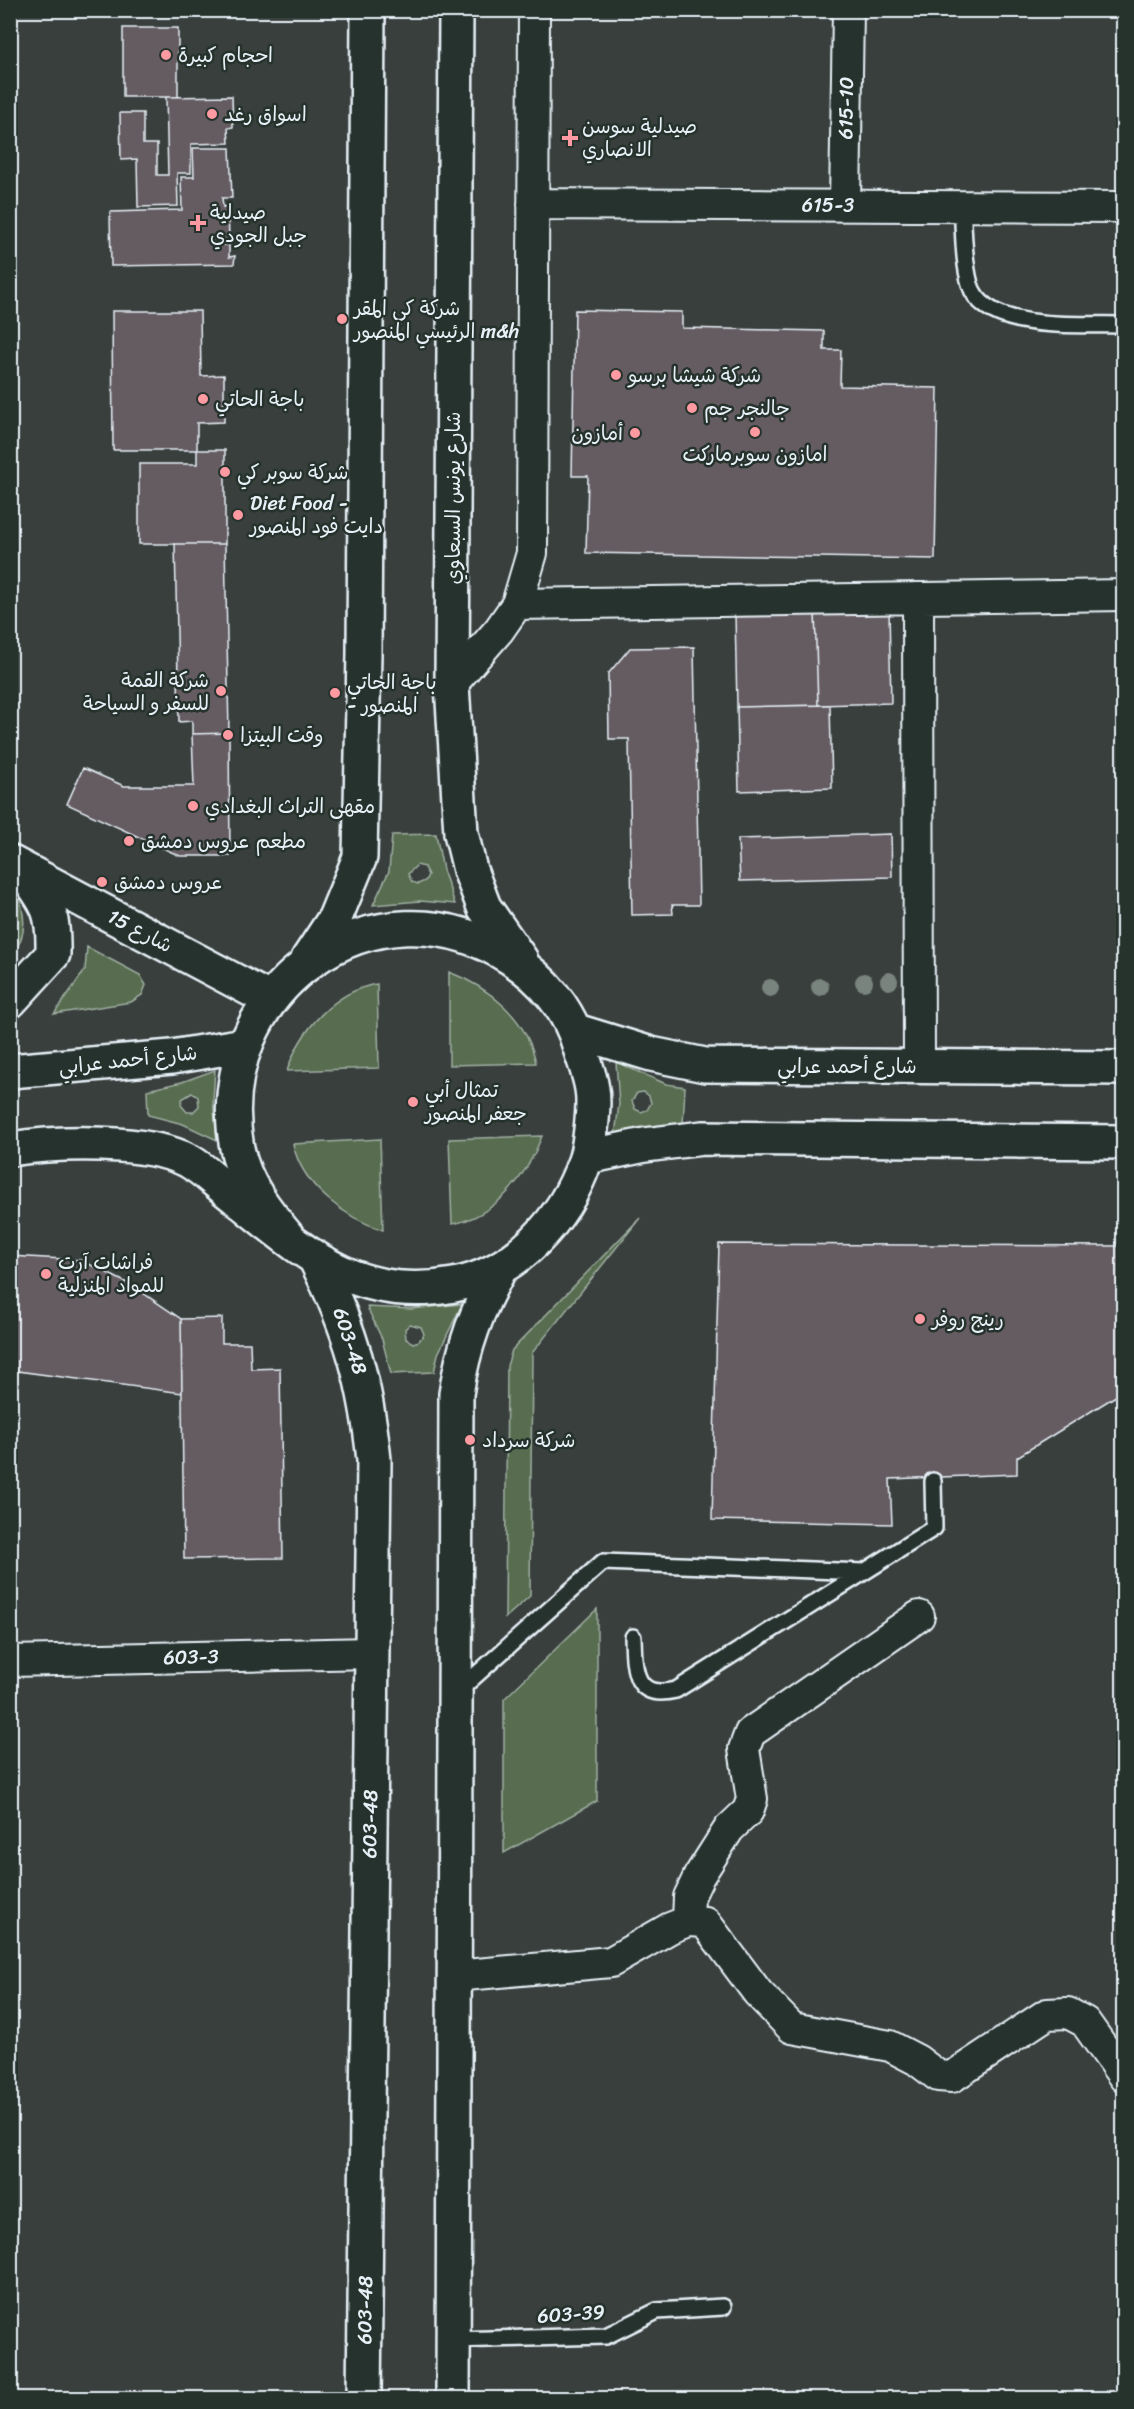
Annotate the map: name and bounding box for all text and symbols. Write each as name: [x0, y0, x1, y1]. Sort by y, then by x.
place label: احجام كبيرة: [178, 38, 273, 73]
marker: احجام كبيرة: [159, 48, 173, 62]
street label: 615-10: [828, 76, 864, 140]
place label: اسواق رغد: [224, 97, 307, 132]
marker: اسواق رغد: [205, 107, 219, 121]
place label: صيدلية سوسن الانصاري: [582, 109, 697, 167]
marker: صيدلية سوسن الانصاري: [563, 131, 577, 145]
street label: 615-3: [802, 188, 854, 223]
place label: صيدلية جبل الجودي: [210, 195, 307, 253]
marker: صيدلية جبل الجودي: [191, 216, 205, 230]
place label: شركة كي المقر الرئيسي المنصور m&h: [352, 291, 519, 349]
marker: شركة كي المقر الرئيسي المنصور m&h: [335, 312, 349, 326]
place label: شركة شيشا برسو: [627, 358, 761, 393]
marker: شركة شيشا برسو: [609, 368, 623, 382]
place label: باجة الحاتي: [215, 382, 305, 417]
place label: جالنجر جم: [704, 391, 790, 426]
marker: باجة الحاتي: [196, 392, 210, 406]
marker: جالنجر جم: [685, 401, 699, 415]
street label: شارع يونس السبعاوي: [436, 412, 471, 584]
place label: أمازون: [571, 416, 623, 451]
marker: امازون سوبرماركت: [748, 425, 762, 439]
marker: أمازون: [628, 426, 642, 440]
place label: امازون سوبرماركت: [683, 437, 827, 472]
place label: شركة سوبر كي: [237, 455, 348, 490]
marker: شركة سوبر كي: [218, 465, 232, 479]
place label: Diet Food - دايت فود المنصور: [248, 486, 383, 544]
marker: Diet Food - دايت فود المنصور: [231, 508, 245, 522]
place label: شركة القمة للسفر و السياحة: [83, 663, 209, 721]
place label: باجة الحاتي - المنصور: [347, 665, 437, 723]
marker: شركة القمة للسفر و السياحة: [214, 684, 228, 698]
marker: باجة الحاتي - المنصور: [328, 686, 342, 700]
place label: وقت البيتزا: [240, 718, 323, 753]
marker: وقت البيتزا: [221, 728, 235, 742]
place label: مقهى التراث البغدادي: [205, 789, 375, 824]
marker: مقهى التراث البغدادي: [186, 799, 200, 813]
place label: مطعم عروس دمشق: [141, 824, 306, 859]
marker: مطعم عروس دمشق: [122, 834, 136, 848]
place label: عروس دمشق: [114, 865, 223, 900]
marker: عروس دمشق: [95, 875, 109, 889]
street label: شارع 15: [101, 899, 179, 963]
street label: شارع أحمد عرابي: [57, 1035, 199, 1085]
street label: شارع أحمد عرابي: [777, 1049, 917, 1084]
place label: تمثال أبي جعفر المنصور: [423, 1073, 527, 1131]
marker: تمثال أبي جعفر المنصور: [406, 1095, 420, 1109]
place label: فراشات آرت للمواد المنزلية: [58, 1245, 164, 1303]
marker: فراشات آرت للمواد المنزلية: [39, 1267, 53, 1281]
place label: رينج روفر: [930, 1302, 1004, 1337]
street label: 603-48: [323, 1303, 377, 1379]
marker: رينج روفر: [913, 1312, 927, 1326]
place label: شركة سرداد: [482, 1423, 575, 1458]
marker: شركة سرداد: [463, 1433, 477, 1447]
street label: 603-3: [163, 1639, 219, 1675]
street label: 603-48: [352, 1789, 388, 1859]
street label: 603-48: [347, 2275, 383, 2345]
street label: 603-39: [536, 2294, 606, 2334]

